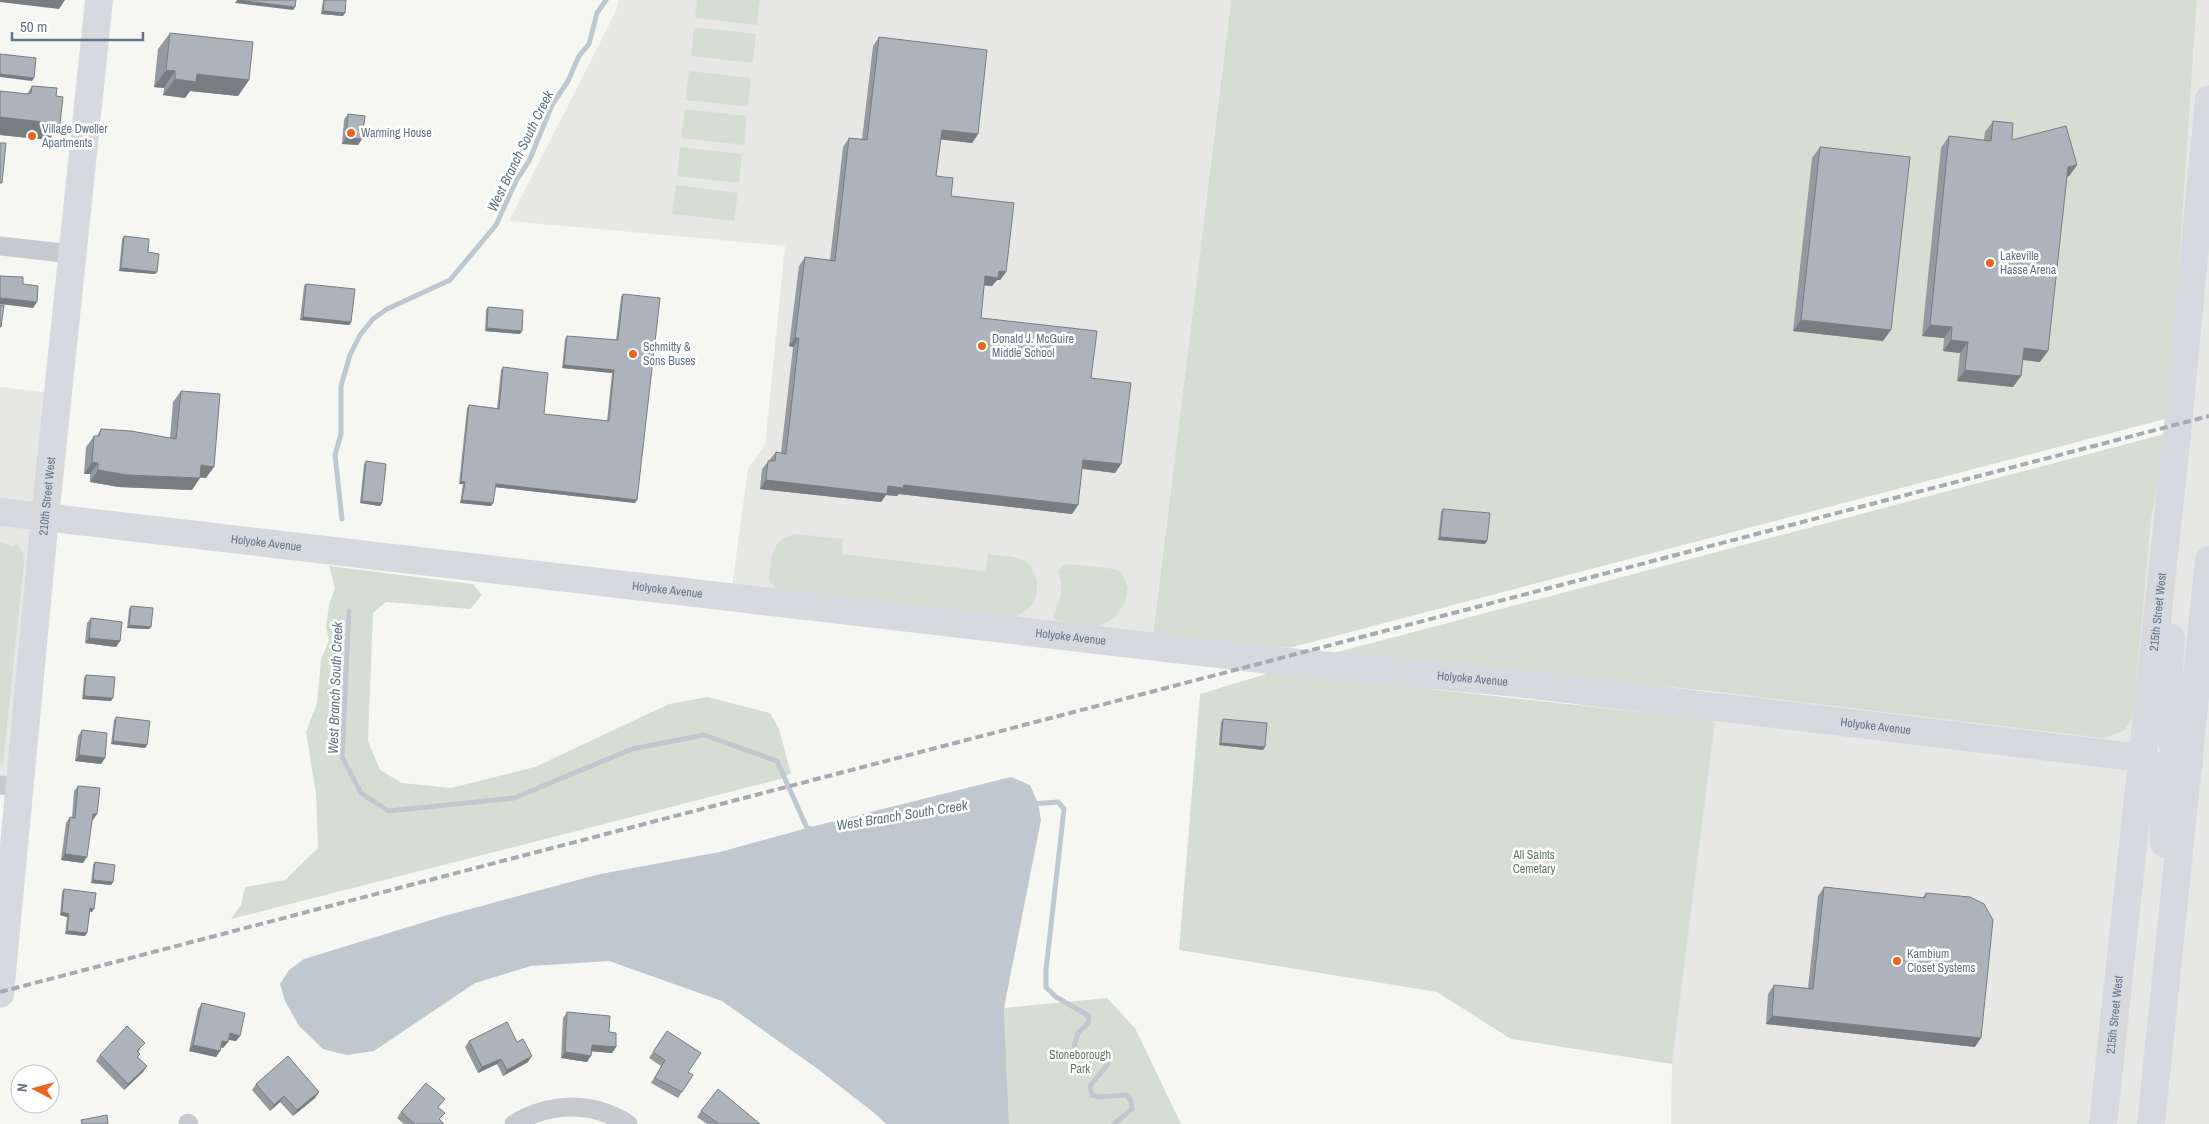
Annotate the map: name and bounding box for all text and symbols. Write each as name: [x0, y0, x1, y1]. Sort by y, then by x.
scale bar: [12, 10, 144, 42]
text: 50 m: [20, 16, 47, 37]
water label: West Branch South Creek: [483, 86, 558, 214]
place label: Village Dweller Apartments: [41, 121, 108, 151]
place label: Warming House: [361, 125, 432, 141]
marker: Warming House: [345, 127, 357, 139]
marker: Village Dweller Apartments: [26, 130, 38, 142]
place label: Lakeville Hasse Arena: [2000, 248, 2057, 278]
marker: Lakeville Hasse Arena: [1984, 257, 1996, 269]
place label: Donald J. McGuire Middle School: [992, 331, 1074, 361]
place label: Schmitty & Sons Buses: [643, 339, 696, 369]
marker: Donald J. McGuire Middle School: [976, 340, 988, 352]
marker: Schmitty & Sons Buses: [627, 348, 639, 360]
street label: 210th Street West: [35, 456, 59, 536]
street label: Holyoke Avenue: [230, 531, 302, 555]
street label: 215th Street West: [2146, 572, 2170, 652]
street label: Holyoke Avenue: [631, 578, 704, 602]
water label: West Branch South Creek: [324, 620, 346, 755]
street label: Holyoke Avenue: [1035, 625, 1107, 649]
street label: Holyoke Avenue: [1436, 668, 1509, 690]
street label: Holyoke Avenue: [1840, 714, 1912, 738]
water label: West Branch South Creek: [835, 796, 970, 834]
park label: All Saints Cemetary: [1512, 847, 1555, 877]
place label: Kambium Closet Systems: [1907, 946, 1975, 976]
marker: Kambium Closet Systems: [1891, 955, 1903, 967]
street label: 215th Street West: [2103, 974, 2127, 1055]
park label: Stoneborough Park: [1049, 1047, 1111, 1077]
north arrow: [10, 1064, 60, 1114]
text: N: [13, 1083, 31, 1093]

